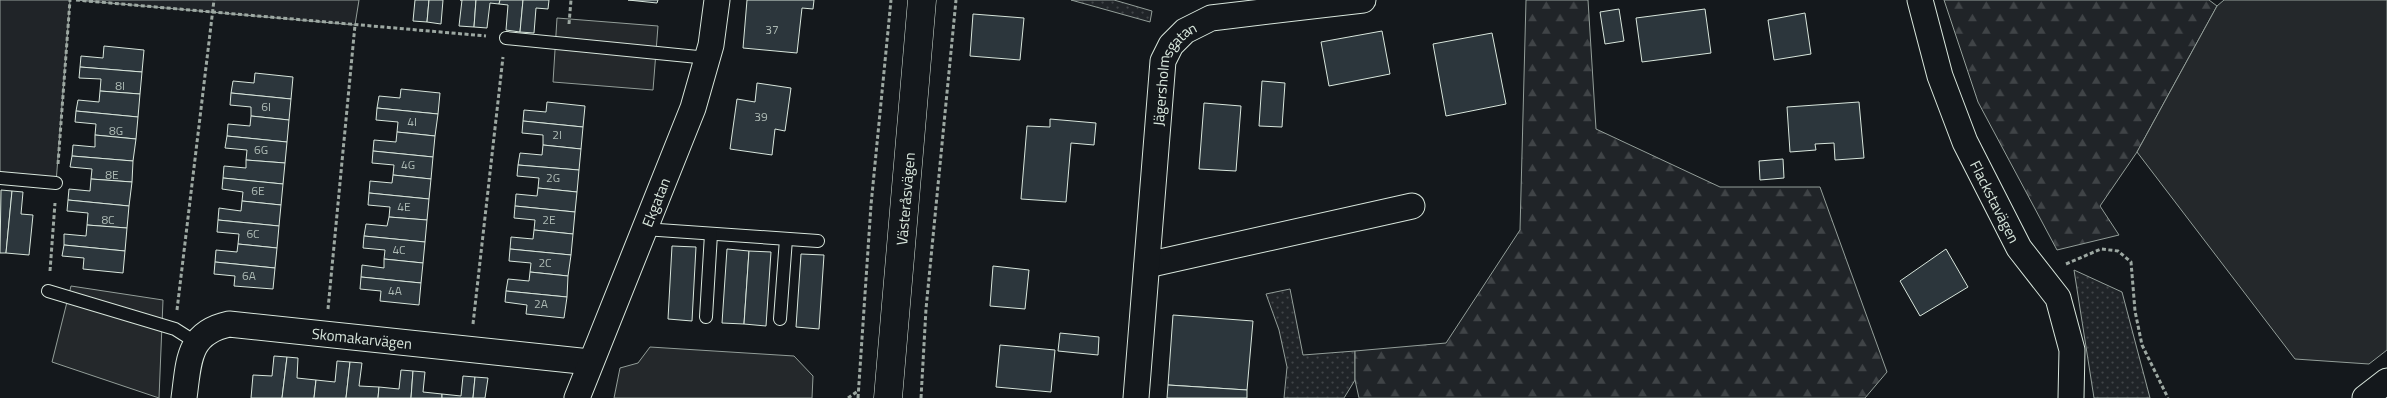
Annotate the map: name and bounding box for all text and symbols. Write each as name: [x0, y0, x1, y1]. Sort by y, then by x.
street label: Jägersholmsgatan: [1146, 16, 1200, 127]
house number: 37: [765, 20, 779, 39]
house number: 8I: [115, 76, 125, 95]
house number: 6I: [261, 97, 271, 116]
house number: 39: [754, 107, 768, 126]
house number: 4I: [407, 112, 417, 131]
house number: 8G: [109, 121, 123, 140]
house number: 2I: [552, 125, 562, 144]
house number: 6G: [254, 140, 268, 159]
street label: Västeråsvägen: [890, 151, 920, 246]
house number: 4G: [401, 155, 415, 174]
street label: Flackstavägen: [1965, 156, 2026, 247]
house number: 8E: [105, 165, 119, 184]
house number: 2G: [546, 168, 560, 187]
street label: Ekgatan: [635, 174, 676, 230]
house number: 6E: [251, 181, 265, 200]
house number: 4E: [397, 197, 411, 216]
house number: 8C: [101, 210, 115, 229]
house number: 2E: [542, 210, 556, 229]
house number: 6C: [246, 224, 260, 243]
house number: 4C: [392, 240, 406, 259]
house number: 2C: [538, 253, 552, 272]
house number: 6A: [242, 266, 256, 285]
house number: 4A: [388, 281, 402, 300]
house number: 2A: [534, 294, 548, 313]
street label: Skomakarvägen: [311, 321, 413, 355]

